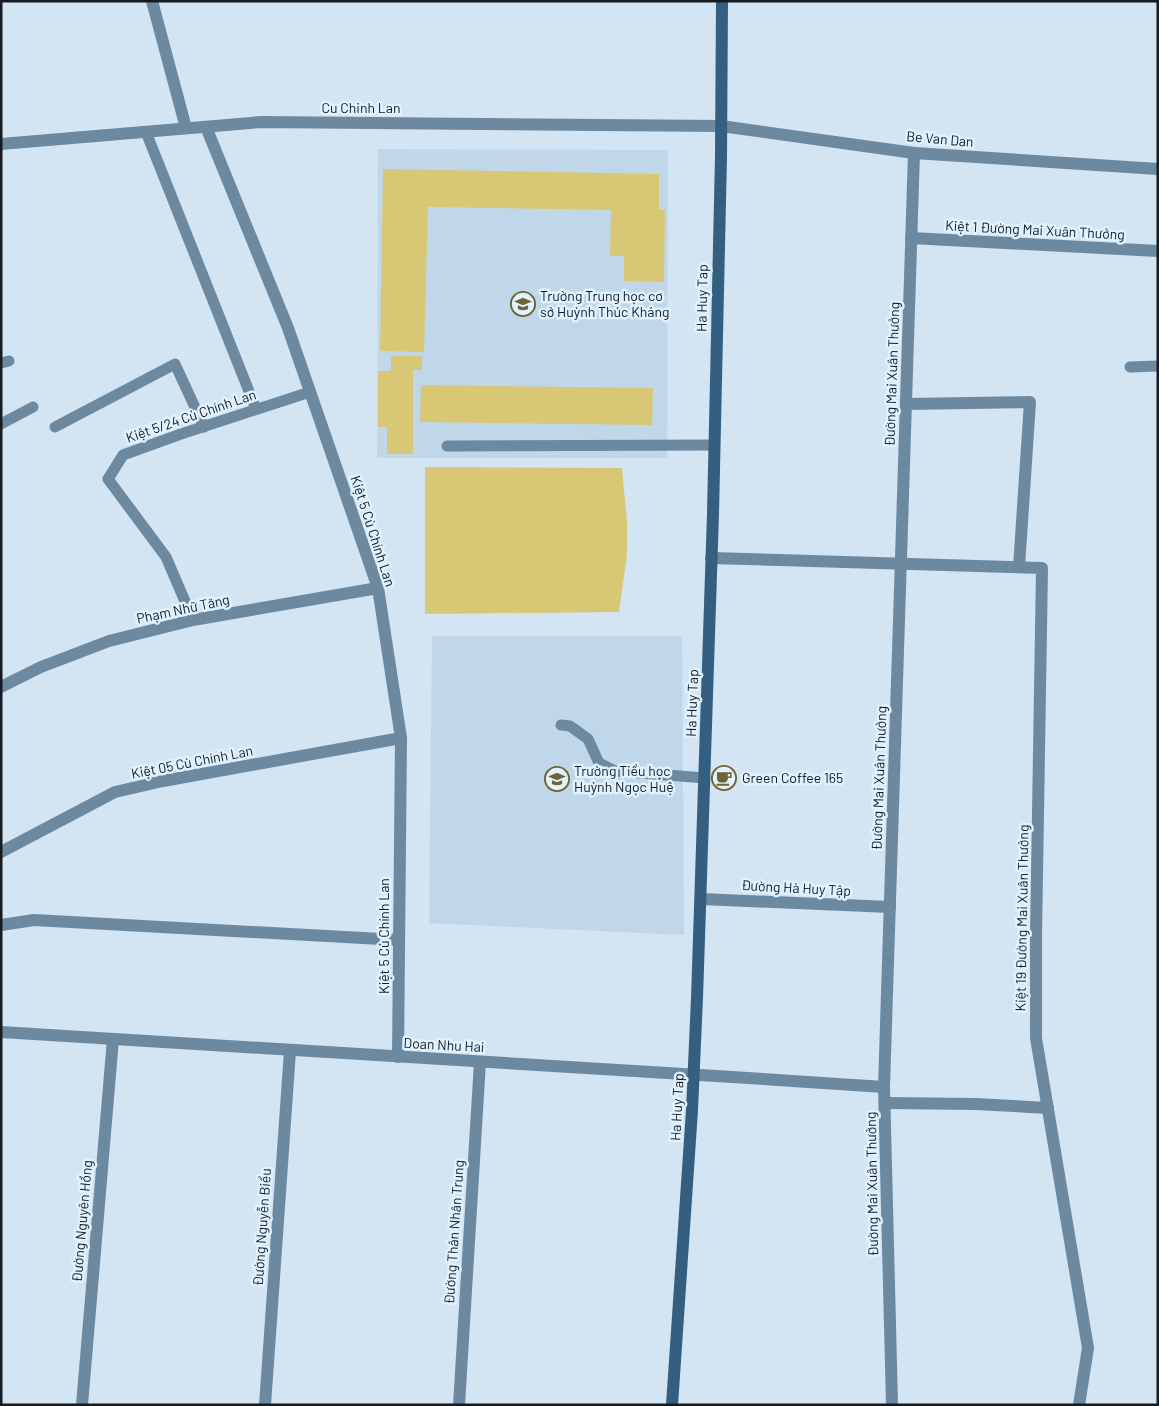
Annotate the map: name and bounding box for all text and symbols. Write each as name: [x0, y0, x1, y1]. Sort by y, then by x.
street label: Cu Chinh Lan: [322, 99, 400, 116]
street label: Be Van Dan: [906, 127, 974, 150]
street label: Kiệt 1 Đường Mai Xuân Thưởng: [945, 216, 1125, 243]
street label: Ha Huy Tap: [692, 264, 711, 332]
place label: Trường Trung học cơ sở Huỳnh Thúc Kháng: [540, 287, 669, 320]
school or university icon: Trường Trung học cơ sở Huỳnh Thúc Kháng: [510, 291, 536, 317]
street label: Đường Mai Xuân Thưởng: [880, 301, 903, 447]
street label: Kiệt 5/24 Cù Chính Lan: [123, 385, 258, 446]
street label: Kiệt 5 Cù Chính Lan: [348, 473, 399, 589]
street label: Phạm Nhữ Tăng: [135, 590, 231, 627]
street label: Ha Huy Tap: [682, 669, 701, 737]
street label: Đường Mai Xuân Thưởng: [867, 705, 890, 851]
street label: Kiệt 05 Cù Chính Lan: [130, 741, 254, 782]
place label: Trường Tiểu học Huỳnh Ngọc Huệ: [574, 762, 674, 795]
cafe icon: Green Coffee 165: [711, 765, 737, 791]
school or university icon: Trường Tiểu học Huỳnh Ngọc Huệ: [544, 766, 570, 792]
place label: Green Coffee 165: [742, 769, 843, 786]
street label: Kiệt 19 Đường Mai Xuân Thưởng: [1011, 824, 1032, 1012]
street label: Đường Hà Huy Tập: [741, 876, 851, 899]
street label: Kiệt 5 Cù Chính Lan: [375, 878, 392, 994]
street label: Doan Nhu Hai: [403, 1034, 485, 1055]
street label: Ha Huy Tap: [666, 1073, 687, 1141]
street label: Đường Mai Xuân Thưởng: [862, 1112, 881, 1256]
street label: Đường Nguyên Hồng: [68, 1159, 95, 1283]
street label: Đường Thân Nhân Trung: [440, 1159, 467, 1305]
street label: Đường Nguyễn Biểu: [249, 1167, 274, 1286]

